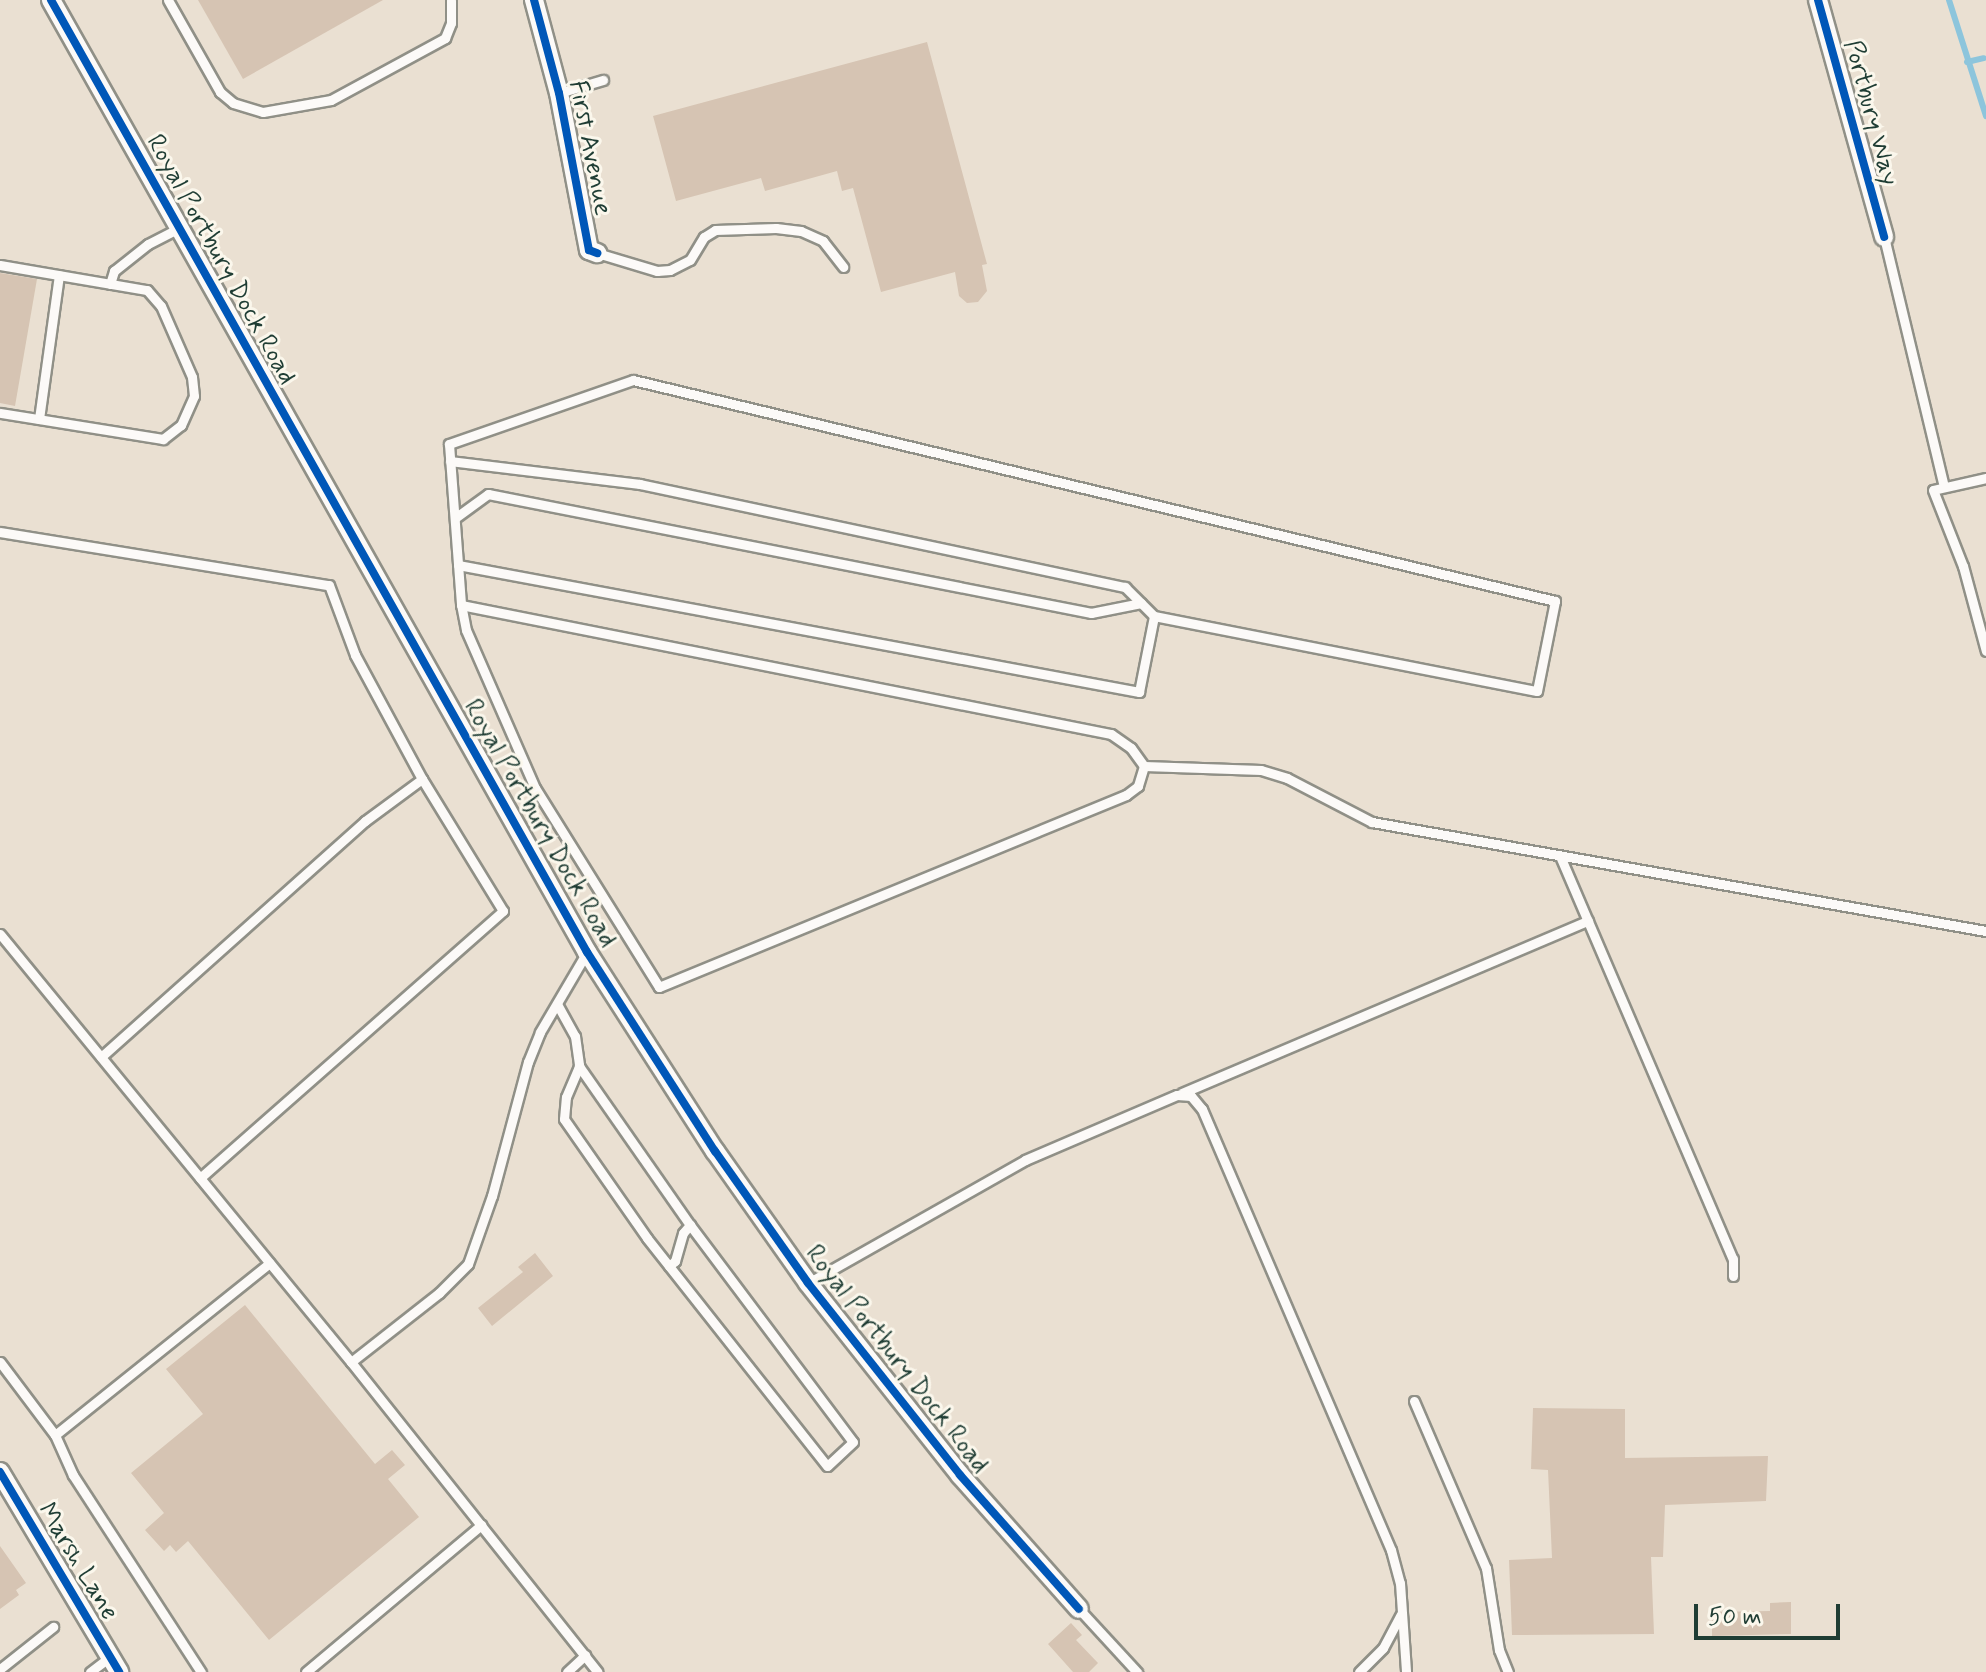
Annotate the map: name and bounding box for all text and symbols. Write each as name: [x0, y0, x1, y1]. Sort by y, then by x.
street label: Portbury Way: [1836, 37, 1904, 189]
street label: First Avenue: [561, 78, 617, 218]
street label: Royal Portbury Dock Road: [139, 132, 301, 388]
street label: Royal Portbury Dock Road: [456, 697, 622, 951]
street label: Royal Portbury Dock Road: [799, 1242, 993, 1478]
street label: Marsh Lane: [30, 1498, 124, 1626]
scale bar: [1698, 1588, 1844, 1638]
text: 50 m: [1708, 1602, 1762, 1633]

